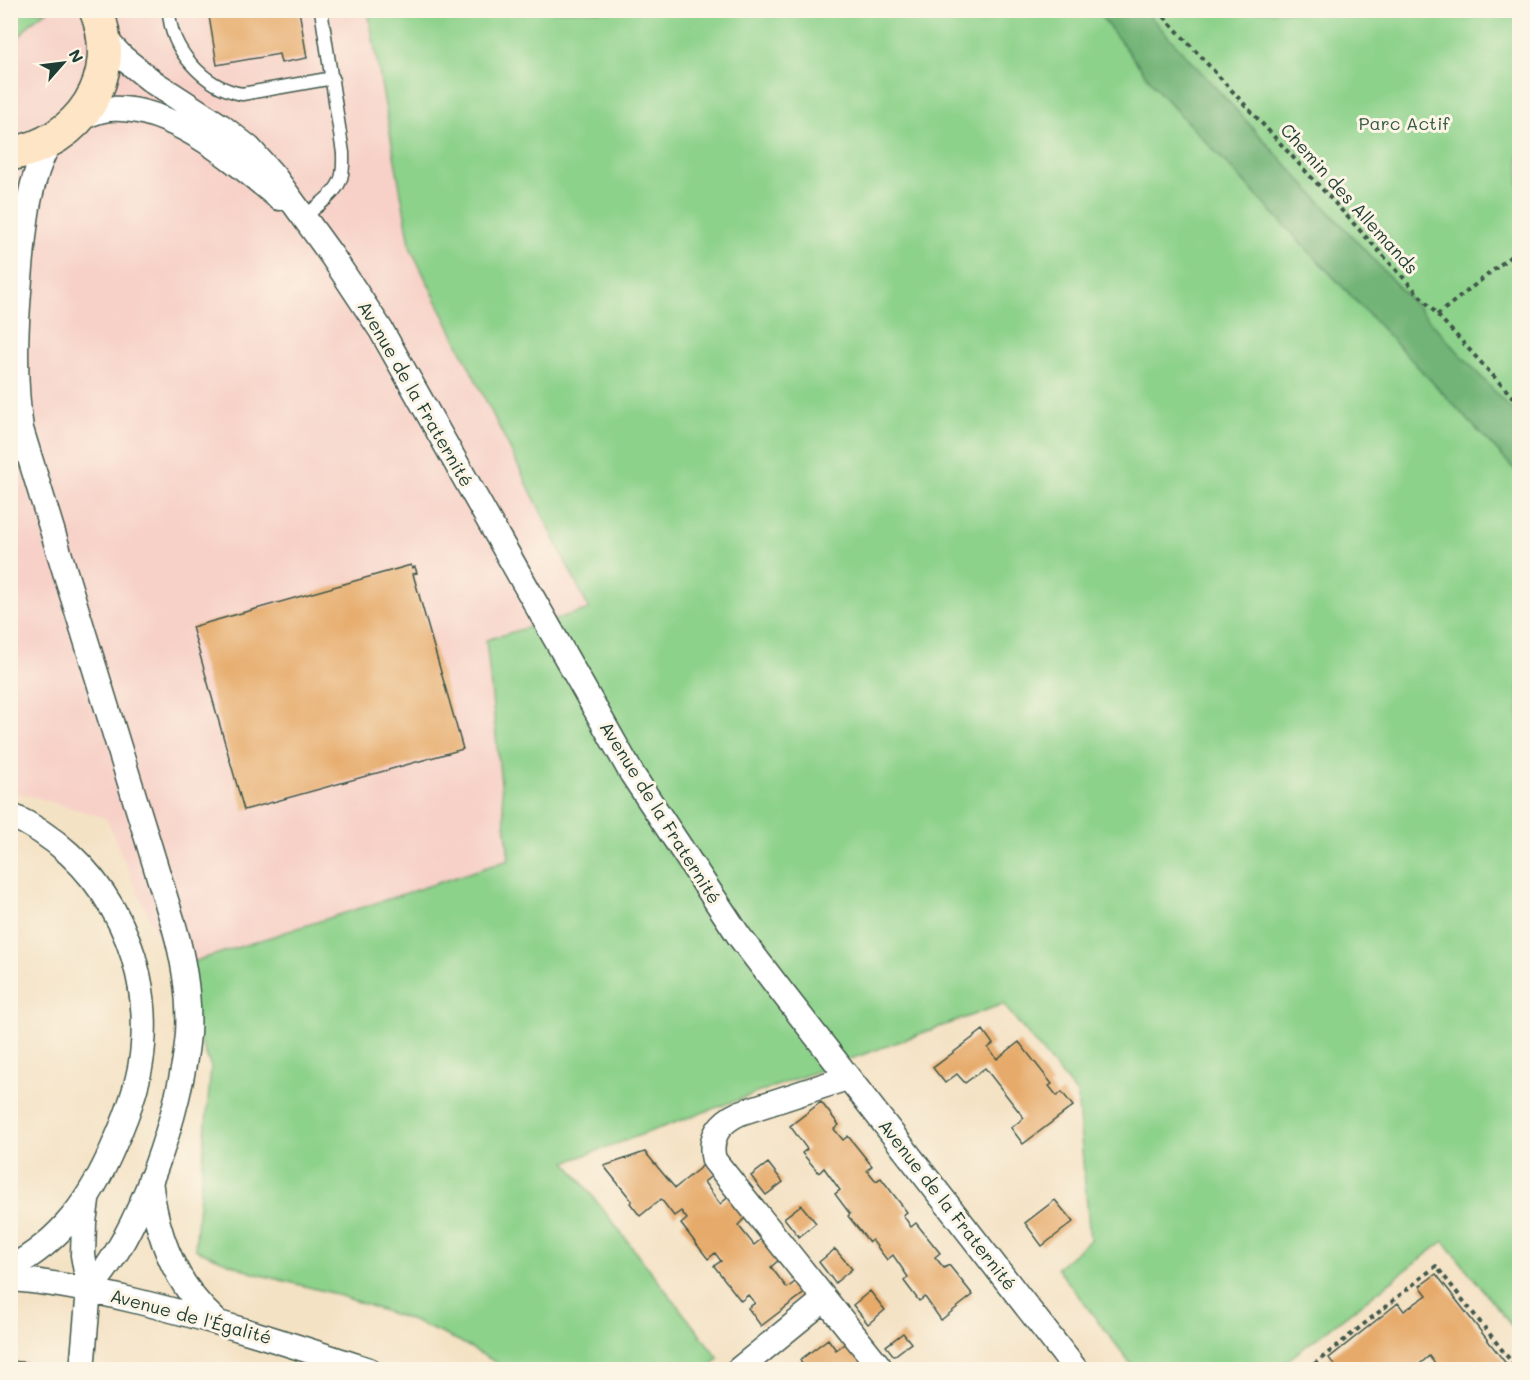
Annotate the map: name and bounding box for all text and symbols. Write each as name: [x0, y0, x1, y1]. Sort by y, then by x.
north arrow: [33, 33, 93, 93]
text: N: [65, 45, 89, 66]
park label: Parc Actif: [1358, 111, 1451, 135]
street label: Chemin des Allemands: [1276, 118, 1424, 279]
street label: Avenue de la Fraternité: [353, 296, 479, 491]
street label: Avenue de la Fraternité: [595, 717, 727, 908]
street label: Avenue de la Fraternité: [873, 1114, 1022, 1295]
street label: Avenue de l'Égalité: [108, 1283, 274, 1349]

